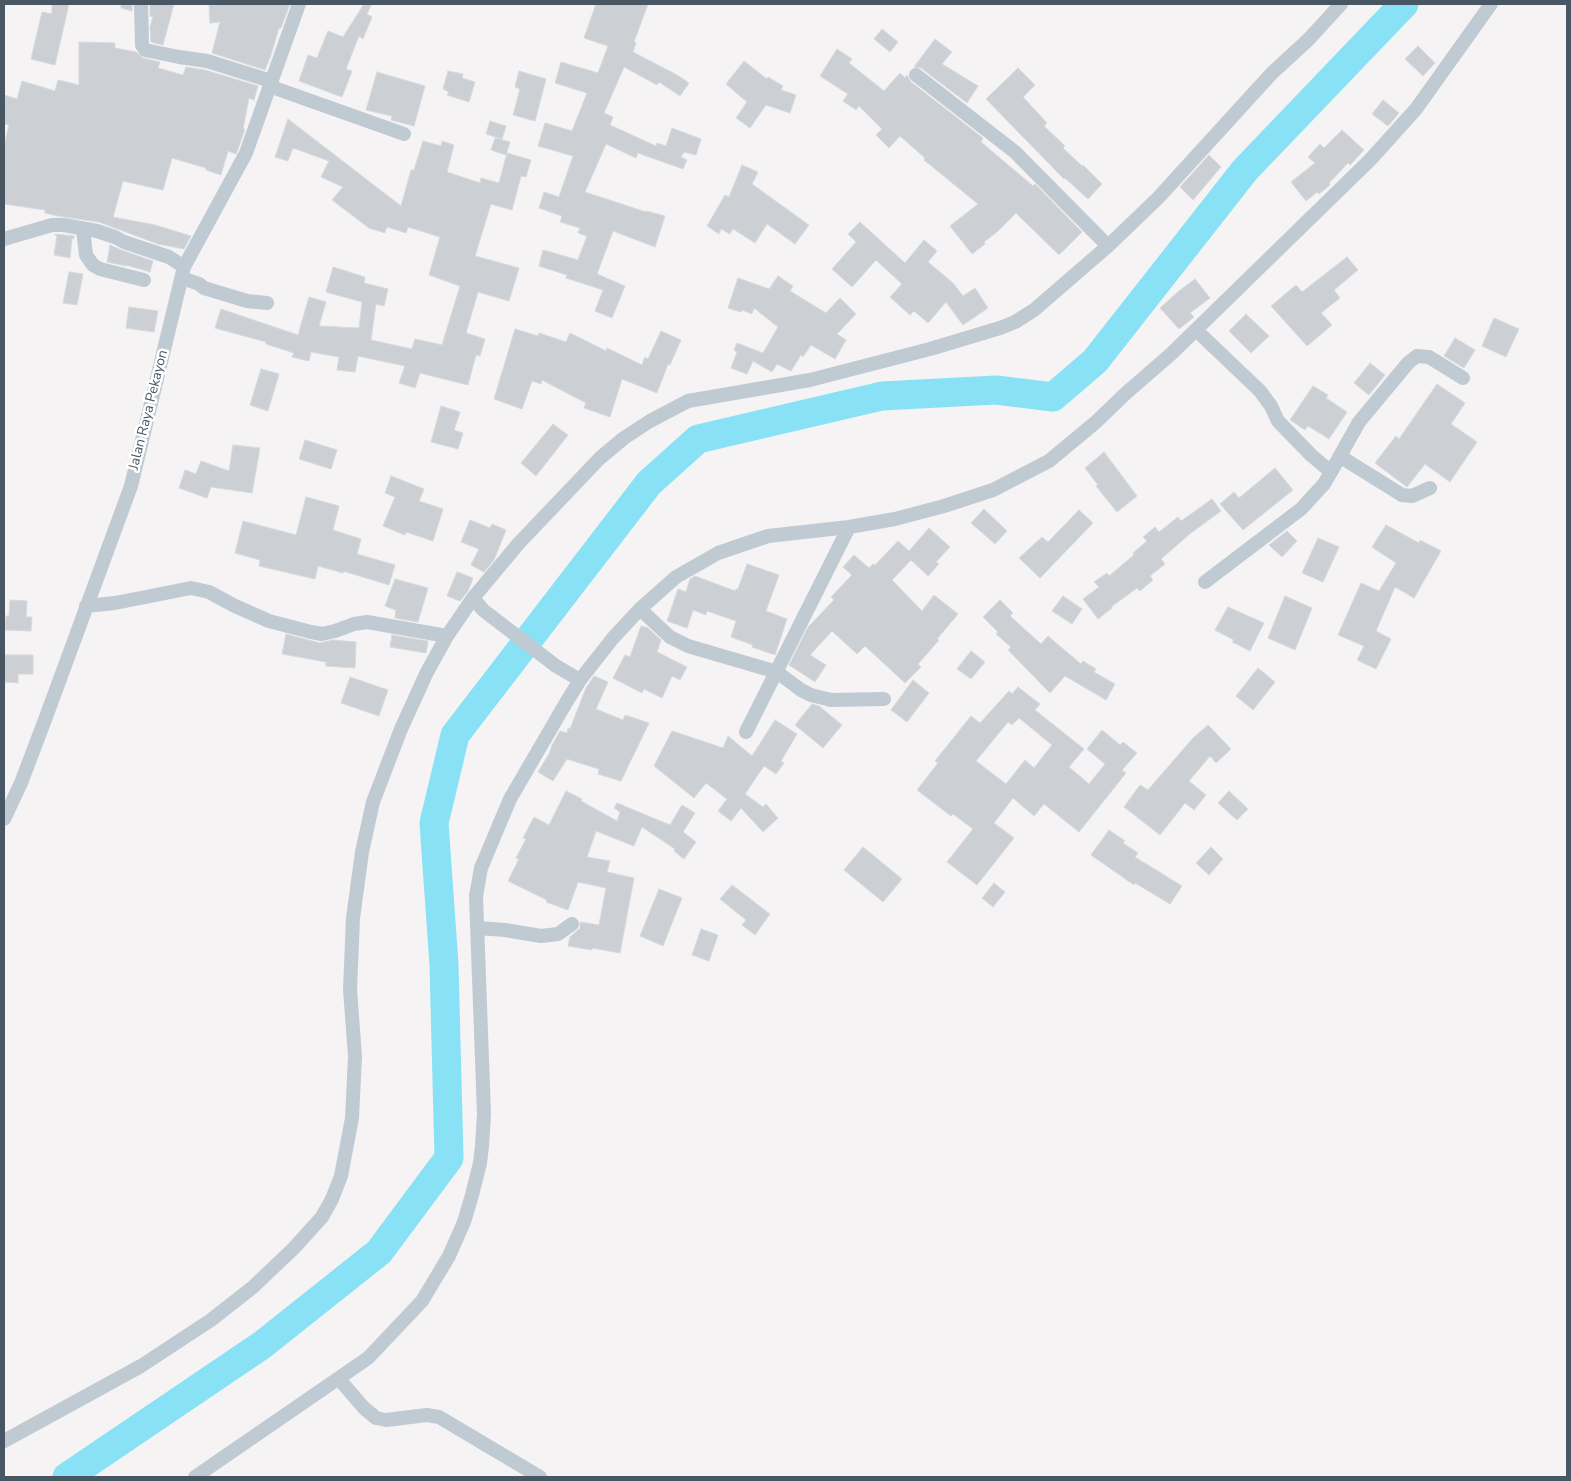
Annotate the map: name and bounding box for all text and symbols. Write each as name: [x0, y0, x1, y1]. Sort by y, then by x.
street label: Jalan Raya Pekayon: [126, 348, 172, 472]

